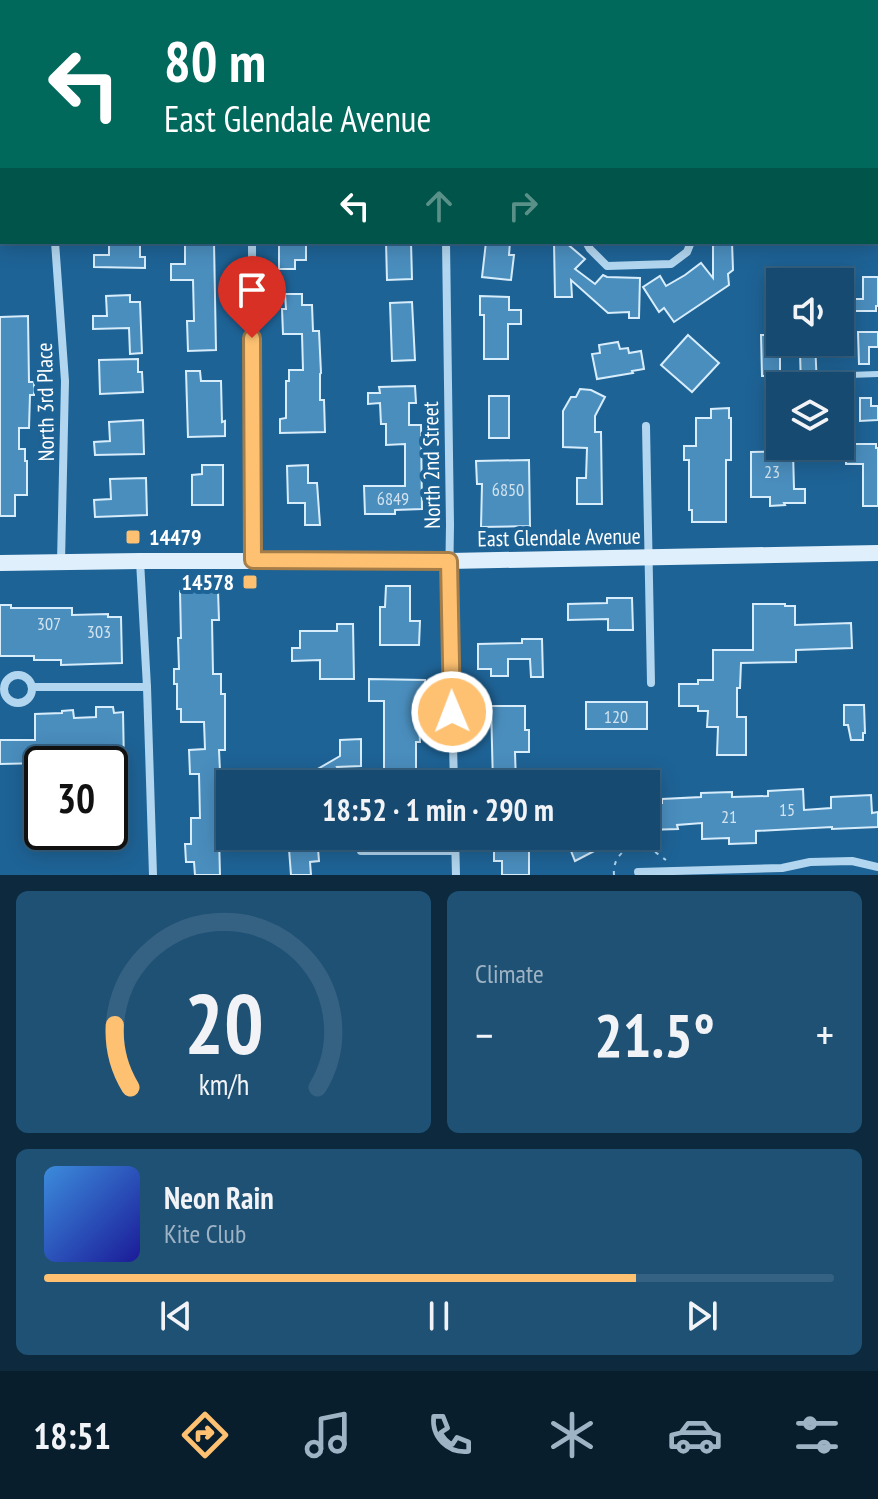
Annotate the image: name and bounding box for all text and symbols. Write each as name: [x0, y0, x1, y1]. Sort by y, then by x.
text: 80 m: [164, 25, 266, 97]
icon: left: [32, 32, 136, 136]
text: East Glendale Avenue: [164, 95, 431, 142]
icon: left: [333, 184, 377, 228]
icon: ahead: [417, 184, 461, 228]
icon: right: [501, 184, 545, 228]
pin: [218, 256, 286, 338]
icon: arrive: [230, 268, 274, 312]
map controls: [766, 268, 854, 460]
button: sound: [766, 268, 854, 356]
street label: North 3rd Place: [30, 342, 60, 462]
button: layers: [766, 372, 854, 460]
street label: North 2nd Street: [416, 401, 446, 529]
house number: 23: [764, 460, 780, 483]
house number: 6850: [492, 478, 524, 501]
house number: 6849: [377, 487, 409, 510]
street label: East Glendale Avenue: [477, 522, 641, 552]
place label: 14479: [149, 523, 202, 551]
marker: 14479: [124, 528, 142, 546]
place label: 14578: [181, 568, 234, 596]
marker: 14578: [241, 573, 259, 591]
house number: 307: [37, 612, 61, 635]
house number: 303: [87, 620, 111, 643]
position arrow: [410, 670, 494, 754]
house number: 120: [604, 705, 628, 728]
speed limit sign: 30: [24, 746, 128, 850]
text: 18:52 · 1 min · 290 m: [322, 790, 554, 829]
house number: 15: [779, 798, 795, 821]
house number: 21: [721, 805, 737, 828]
text: Climate: [475, 957, 544, 990]
text: 20: [184, 969, 263, 1077]
text: 21.5°: [594, 996, 715, 1074]
text: −: [475, 1006, 493, 1063]
text: +: [816, 1006, 834, 1063]
text: km/h: [198, 1066, 249, 1103]
text: Neon Rain: [164, 1178, 274, 1217]
text: Kite Club: [164, 1217, 246, 1250]
icon: previous: [154, 1294, 198, 1338]
icon: pause: [417, 1294, 461, 1338]
icon: next: [680, 1294, 724, 1338]
icon: directions: [177, 1407, 233, 1463]
icon: music: [300, 1407, 356, 1463]
icon: phone: [422, 1407, 478, 1463]
icon: climate: [544, 1407, 600, 1463]
icon: car: [667, 1407, 723, 1463]
icon: filters: [789, 1407, 845, 1463]
text: 18:51: [33, 1412, 111, 1459]

